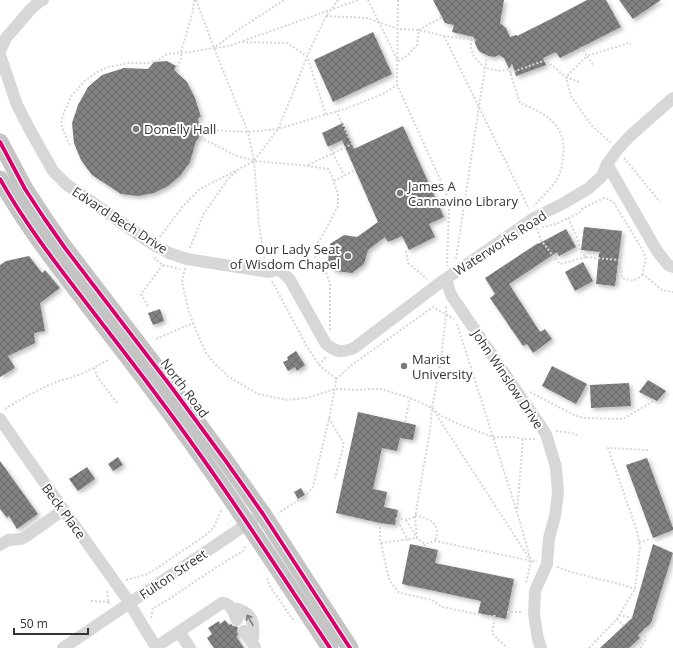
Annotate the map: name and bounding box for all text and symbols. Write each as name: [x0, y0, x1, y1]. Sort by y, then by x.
place label: Donelly Hall: [144, 120, 216, 138]
marker: Donelly Hall: [131, 124, 141, 134]
place label: James A Cannavino Library: [406, 177, 518, 210]
street label: Edvard Bech Drive: [69, 182, 171, 258]
marker: James A Cannavino Library: [395, 188, 405, 198]
street label: Waterworks Road: [450, 206, 550, 280]
place label: Our Lady Seat of Wisdom Chapel: [230, 240, 340, 273]
marker: Our Lady Seat of Wisdom Chapel: [343, 251, 353, 261]
street label: John Winslow Drive: [467, 324, 548, 432]
place label: Marist University: [412, 350, 473, 383]
street label: North Road: [157, 355, 213, 421]
marker: Marist University: [399, 361, 409, 371]
street label: Beck Place: [38, 480, 90, 542]
street label: Fulton Street: [136, 545, 211, 603]
scale bar: [14, 610, 88, 636]
one-way arrow: [246, 614, 254, 626]
text: 50 m: [20, 615, 48, 632]

